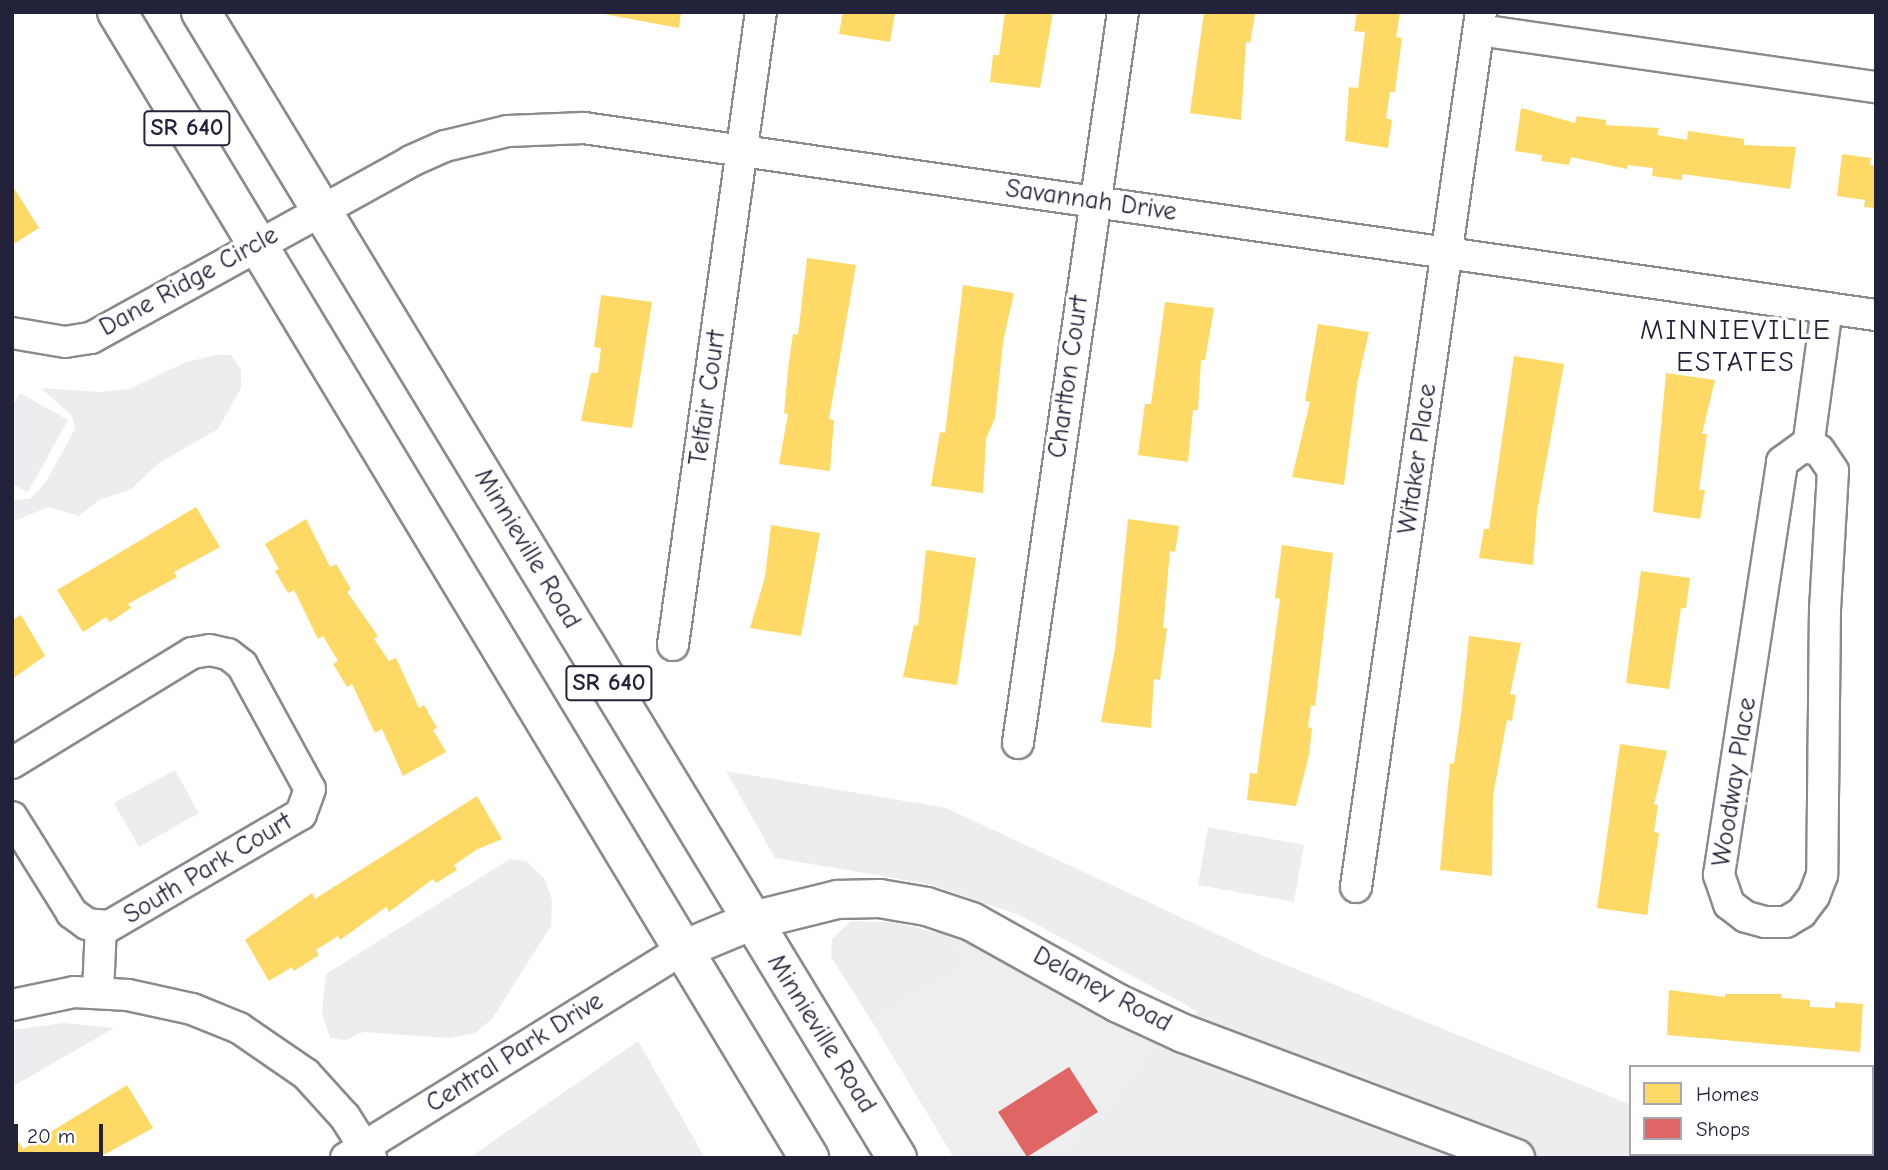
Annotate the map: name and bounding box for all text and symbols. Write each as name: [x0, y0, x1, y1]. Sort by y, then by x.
road number: SR 640: [143, 107, 231, 148]
street label: Savannah Drive: [1004, 174, 1178, 228]
street label: Dane Ridge Circle: [94, 220, 284, 344]
street label: Charlton Court: [1042, 294, 1096, 460]
district label: MINNIEVILLE ESTATES: [1641, 313, 1831, 379]
street label: Telfair Court: [683, 328, 733, 468]
street label: Witaker Place: [1392, 382, 1444, 536]
street label: Minnieville Road: [467, 463, 587, 635]
road number: SR 640: [565, 662, 653, 704]
street label: Woodway Place: [1706, 695, 1764, 869]
street label: South Park Court: [118, 807, 298, 931]
street label: Delaney Road: [1027, 940, 1177, 1040]
street label: Minnieville Road: [760, 949, 882, 1119]
street label: Central Park Drive: [421, 986, 609, 1120]
legend: [1629, 1065, 1874, 1156]
text: Homes: [1696, 1082, 1759, 1106]
scale bar: [18, 1110, 107, 1154]
text: Shops: [1696, 1117, 1750, 1141]
text: 20 m: [27, 1124, 75, 1148]

